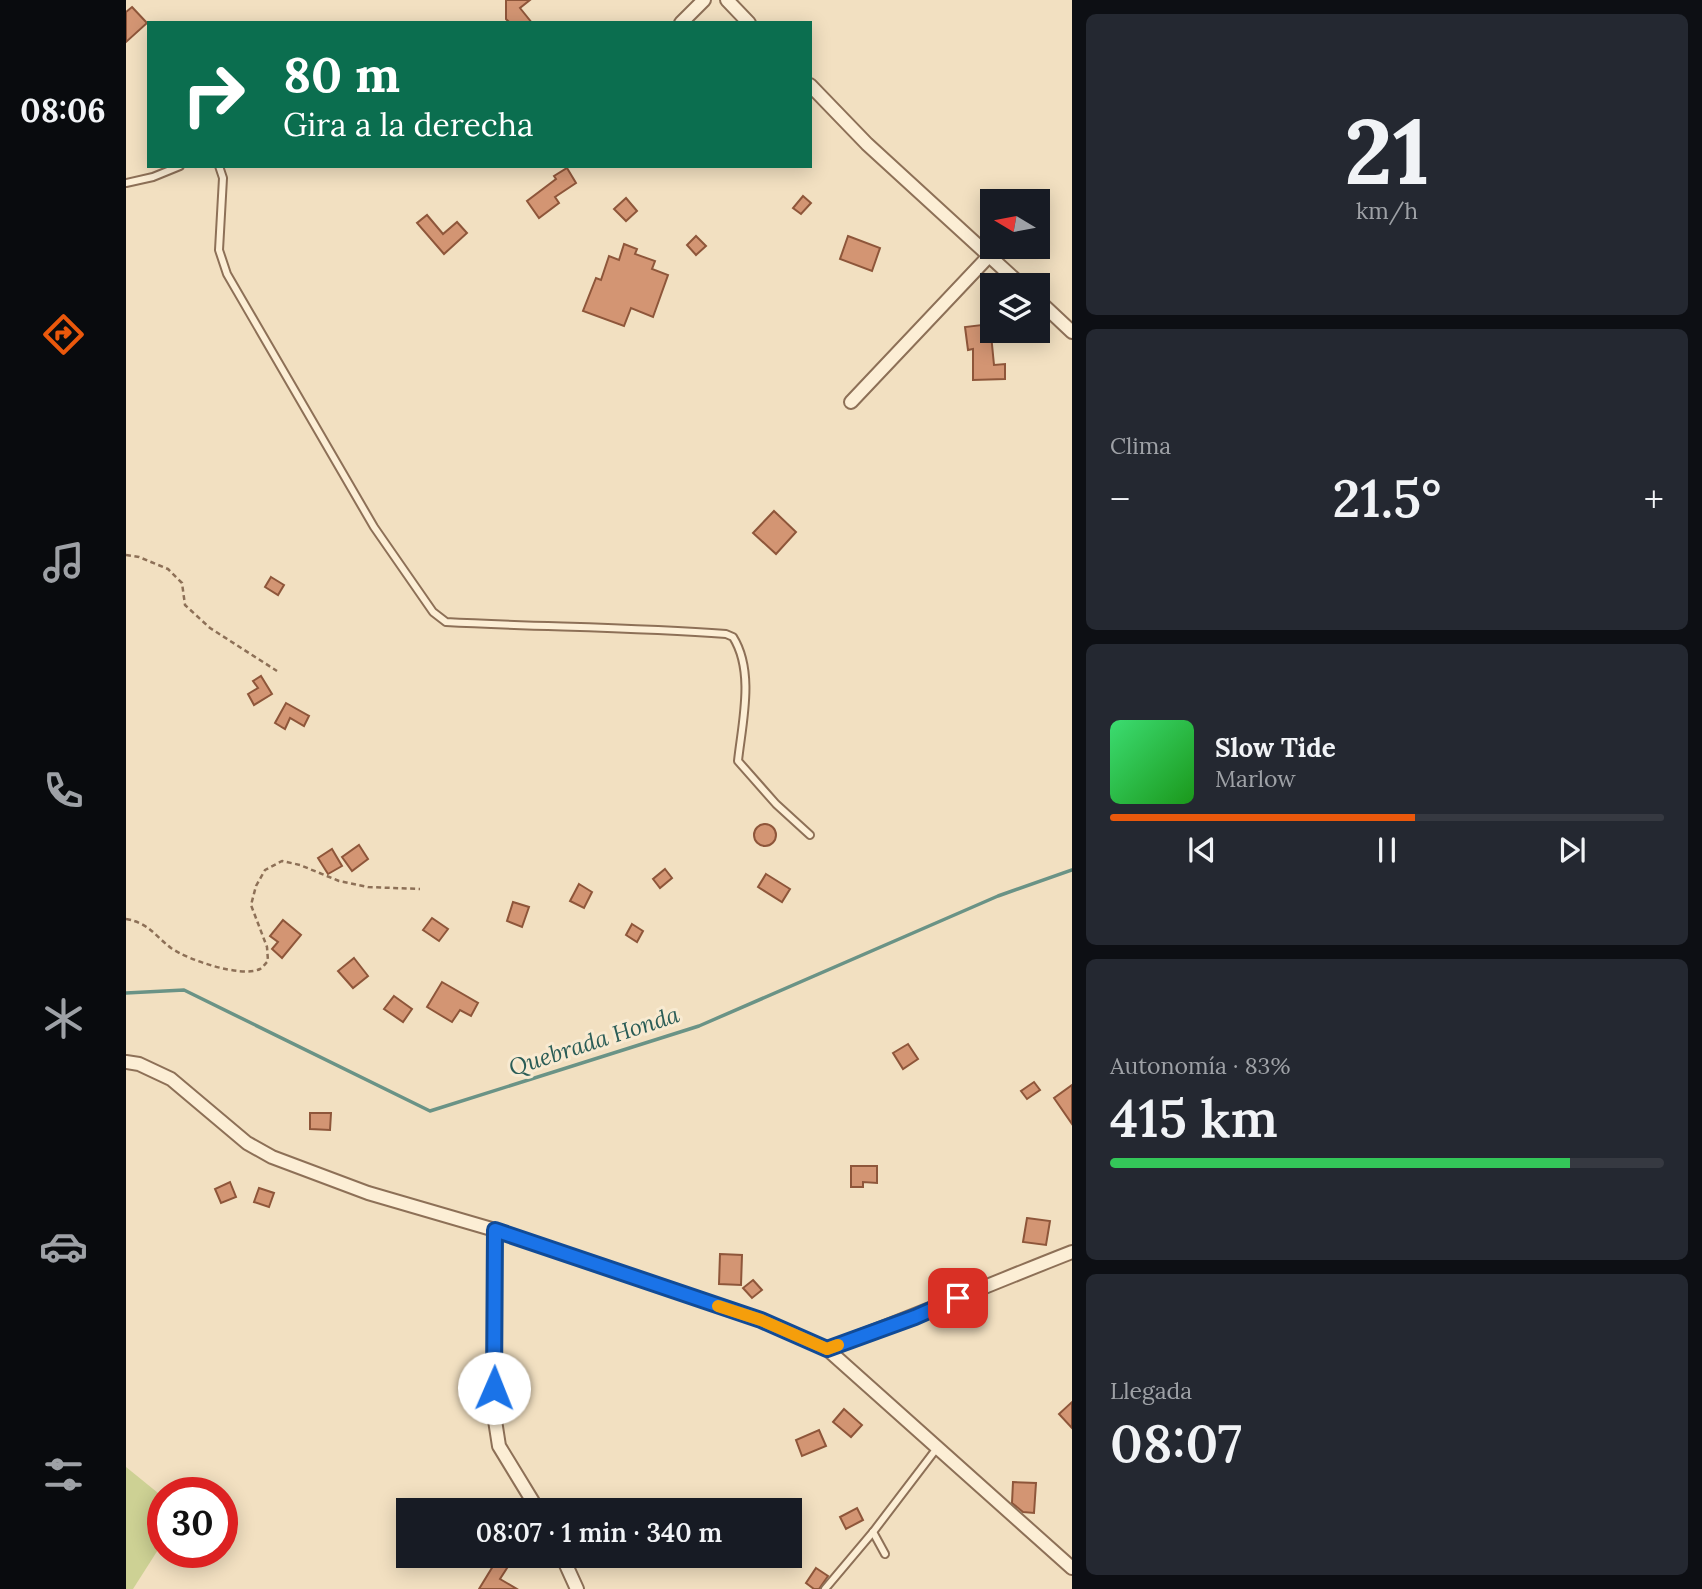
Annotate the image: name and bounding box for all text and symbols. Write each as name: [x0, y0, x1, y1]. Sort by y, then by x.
text: 80 m: [283, 43, 400, 105]
icon: right: [168, 49, 259, 140]
text: 08:06: [20, 90, 106, 131]
text: 21: [1344, 92, 1430, 209]
text: Gira a la derecha: [283, 104, 533, 145]
north arrow: [980, 189, 1050, 259]
map controls: [980, 189, 1050, 343]
text: km/h: [1356, 196, 1418, 225]
button: layers: [980, 273, 1050, 343]
icon: directions: [39, 310, 88, 359]
text: Clima: [1110, 431, 1171, 460]
text: 21.5°: [1333, 465, 1441, 531]
text: −: [1110, 475, 1130, 523]
text: +: [1644, 475, 1664, 523]
icon: music: [39, 538, 88, 587]
text: Slow Tide: [1215, 731, 1336, 764]
text: Marlow: [1215, 764, 1296, 793]
icon: phone: [39, 766, 88, 815]
icon: previous: [1183, 831, 1221, 869]
icon: pause: [1368, 831, 1406, 869]
icon: next: [1553, 831, 1591, 869]
icon: climate: [39, 994, 88, 1043]
water label: Quebrada Honda: [505, 999, 683, 1082]
text: Autonomía · 83%: [1110, 1051, 1290, 1080]
text: 415 km: [1110, 1085, 1278, 1151]
icon: car: [39, 1222, 88, 1271]
pin: [928, 1268, 988, 1328]
icon: arrive: [939, 1279, 977, 1317]
position arrow: [457, 1351, 531, 1425]
text: Llegada: [1110, 1376, 1192, 1405]
text: 08:07: [1110, 1410, 1242, 1476]
icon: filters: [39, 1450, 88, 1499]
speed limit sign: 30: [147, 1477, 238, 1568]
text: 08:07 · 1 min · 340 m: [476, 1516, 722, 1549]

